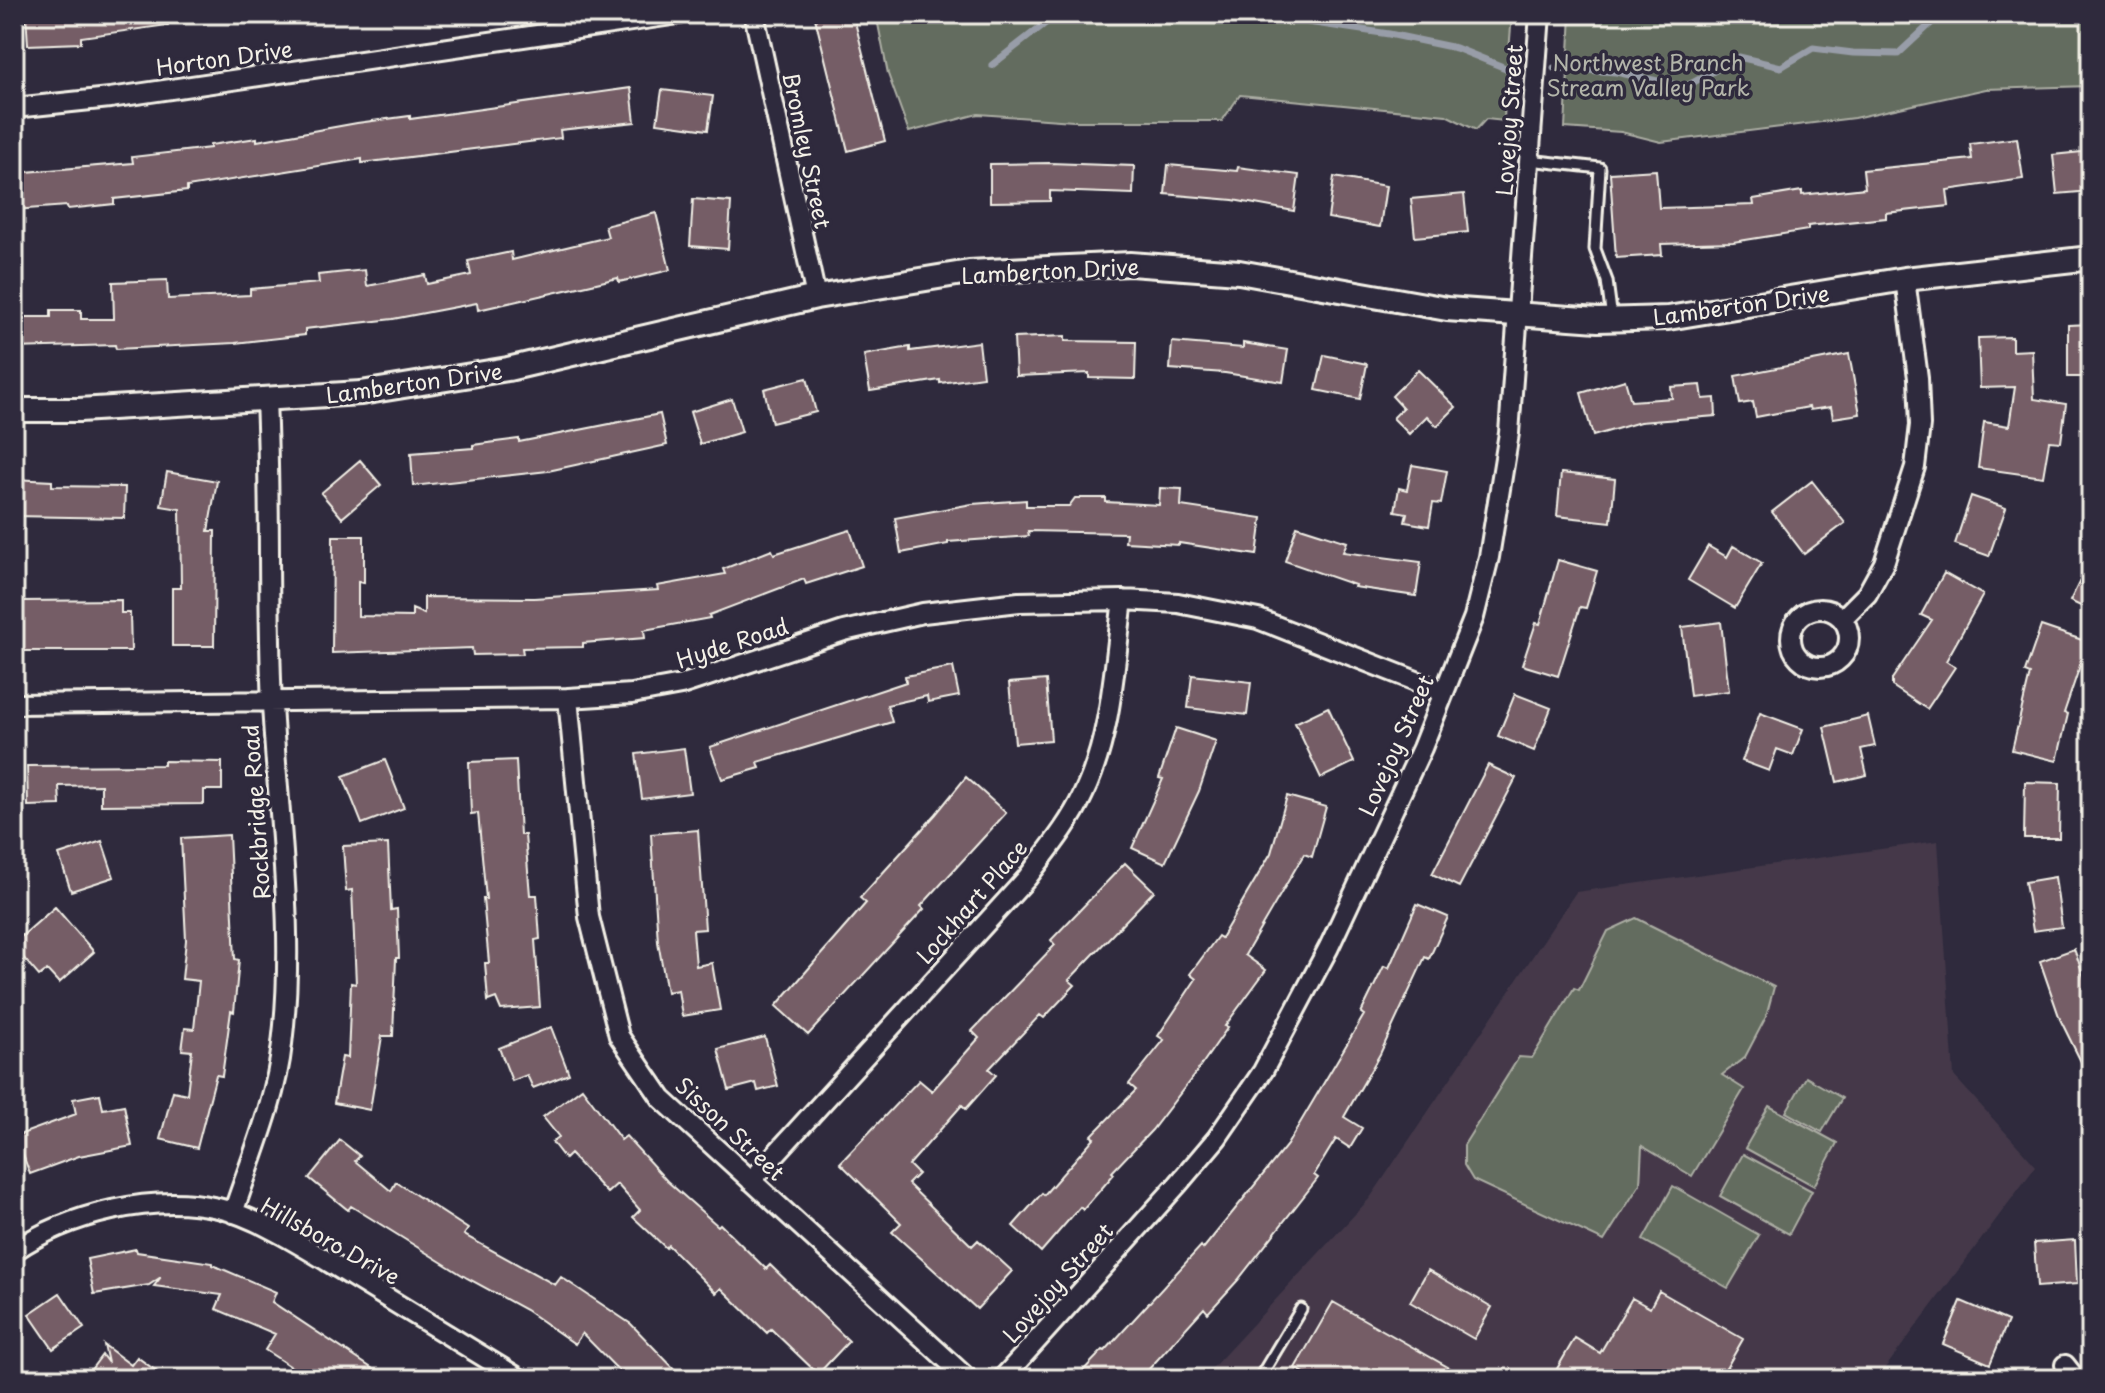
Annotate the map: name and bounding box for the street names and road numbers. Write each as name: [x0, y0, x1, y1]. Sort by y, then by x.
street label: Horton Drive: [154, 31, 294, 83]
street label: Lovejoy Street: [1486, 43, 1530, 197]
street label: Bromley Street: [775, 69, 841, 232]
street label: Lamberton Drive: [960, 249, 1140, 291]
street label: Lamberton Drive: [1651, 275, 1831, 333]
street label: Lamberton Drive: [324, 353, 504, 411]
street label: Hyde Road: [672, 608, 792, 676]
street label: Lovejoy Street: [1349, 669, 1441, 821]
street label: Rockbridge Road: [232, 723, 278, 901]
street label: Lockhart Place: [908, 832, 1034, 970]
street label: Sisson Street: [669, 1068, 793, 1188]
street label: Hillsboro Drive: [255, 1188, 407, 1292]
street label: Lovejoy Street: [994, 1215, 1120, 1349]

